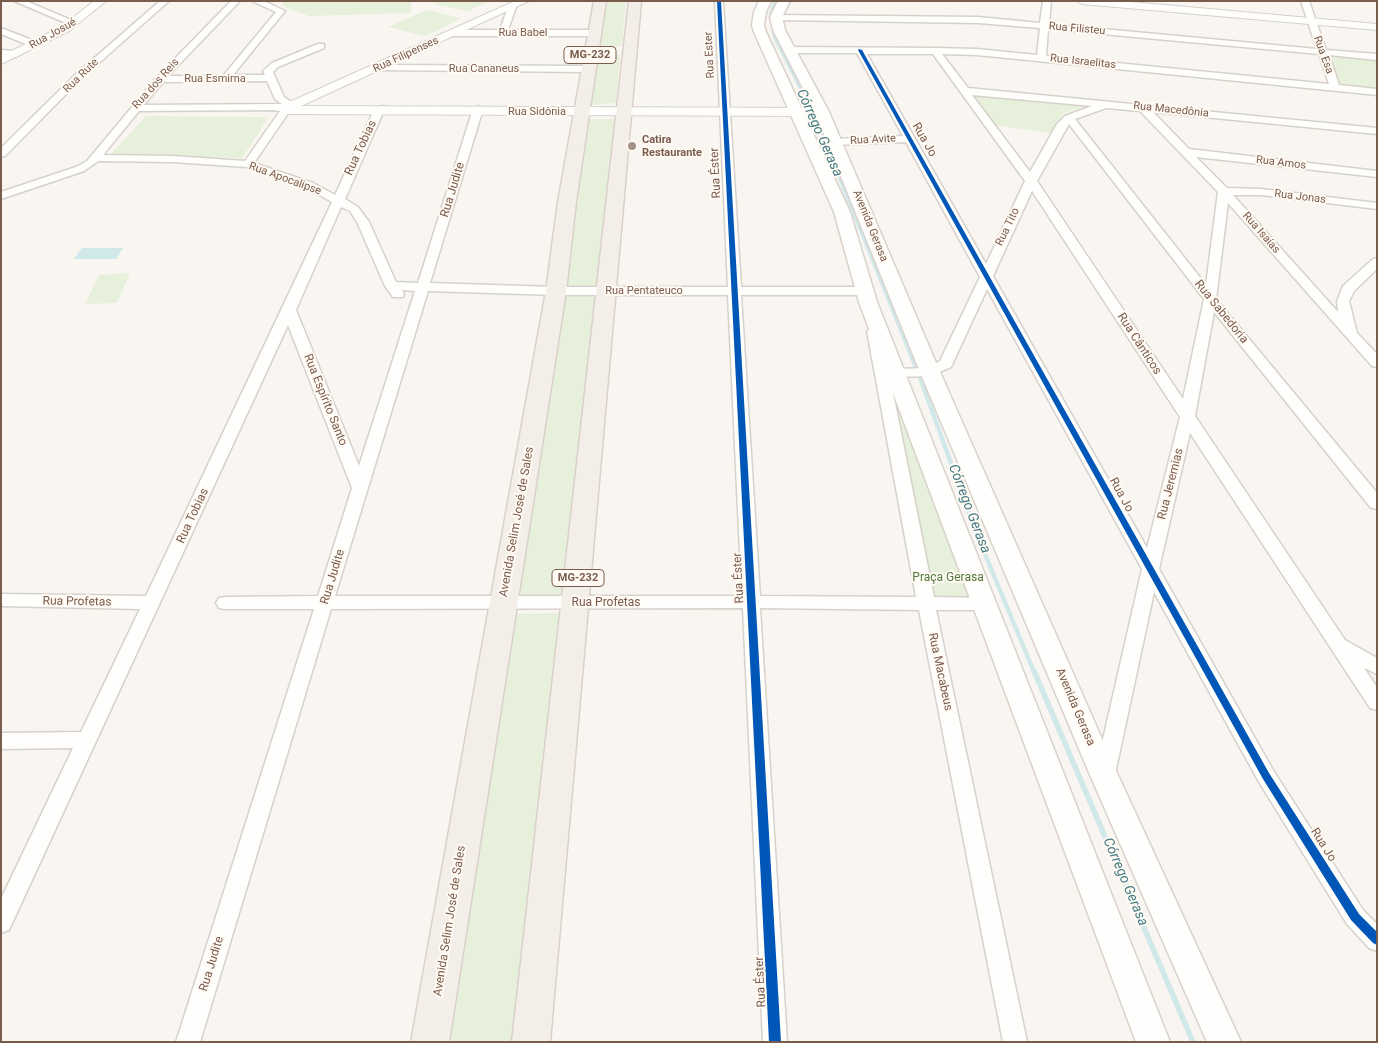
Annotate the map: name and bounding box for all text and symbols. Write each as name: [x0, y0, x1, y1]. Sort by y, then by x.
street label: Rua Josué: [27, 16, 79, 52]
street label: Rua Filisteu: [1048, 20, 1106, 38]
street label: Rua Babel: [498, 26, 548, 40]
street label: Rua Ester: [702, 31, 718, 79]
street label: Rua Filipenses: [371, 34, 441, 76]
street label: Rua Esa: [1310, 34, 1336, 76]
road number: MG-232: [564, 46, 616, 64]
street label: Rua Israelitas: [1049, 52, 1117, 72]
street label: Rua Rute: [61, 56, 101, 96]
street label: Rua dos Reis: [130, 56, 182, 112]
street label: Rua Cananeus: [449, 62, 519, 76]
street label: Rua Esmirna: [184, 72, 246, 86]
water label: Córrego Gerasa: [792, 87, 846, 179]
street label: Rua Macedônia: [1133, 99, 1209, 121]
street label: Rua Sidônia: [508, 105, 566, 119]
street label: Rua Tobias: [342, 118, 380, 178]
street label: Rua Jo: [909, 120, 939, 160]
street label: Rua Avite: [850, 132, 896, 148]
place label: Catira Restaurante: [642, 133, 702, 159]
marker: Catira Restaurante: [626, 140, 638, 152]
street label: Rua Éster: [707, 147, 725, 199]
street label: Rua Amos: [1255, 153, 1307, 173]
street label: Rua Apocalipse: [247, 160, 323, 198]
street label: Rua Judite: [438, 161, 468, 219]
street label: Rua Jonas: [1274, 187, 1326, 207]
street label: Avenida Gerasa: [850, 188, 890, 264]
street label: Rua Tito: [993, 206, 1023, 248]
street label: Rua Isaías: [1239, 210, 1283, 256]
street label: Rua Sabedoria: [1191, 277, 1251, 347]
street label: Rua Pentateuco: [605, 284, 683, 298]
street label: Rua Cânticos: [1114, 310, 1164, 378]
street label: Rua Espírito Santo: [300, 352, 350, 448]
street label: Avenida Selim José de Sales: [497, 446, 537, 598]
street label: Rua Jeremias: [1155, 447, 1187, 521]
water label: Córrego Gerasa: [944, 462, 994, 556]
street label: Rua Jo: [1106, 475, 1136, 515]
street label: Rua Tobias: [174, 486, 212, 546]
street label: Rua Judite: [318, 548, 348, 606]
street label: Rua Éster: [730, 552, 748, 604]
road number: MG-232: [552, 570, 604, 586]
park label: Praça Gerasa: [912, 571, 984, 585]
street label: Rua Profetas: [42, 594, 112, 610]
street label: Rua Profetas: [572, 596, 640, 610]
street label: Rua Macabeus: [925, 632, 955, 712]
street label: Avenida Gerasa: [1052, 666, 1098, 748]
street label: Rua Jo: [1307, 826, 1339, 864]
water label: Córrego Gerasa: [1099, 835, 1151, 929]
street label: Avenida Selim José de Sales: [431, 845, 469, 997]
street label: Rua Judite: [197, 935, 227, 993]
street label: Rua Éster: [752, 956, 770, 1008]

